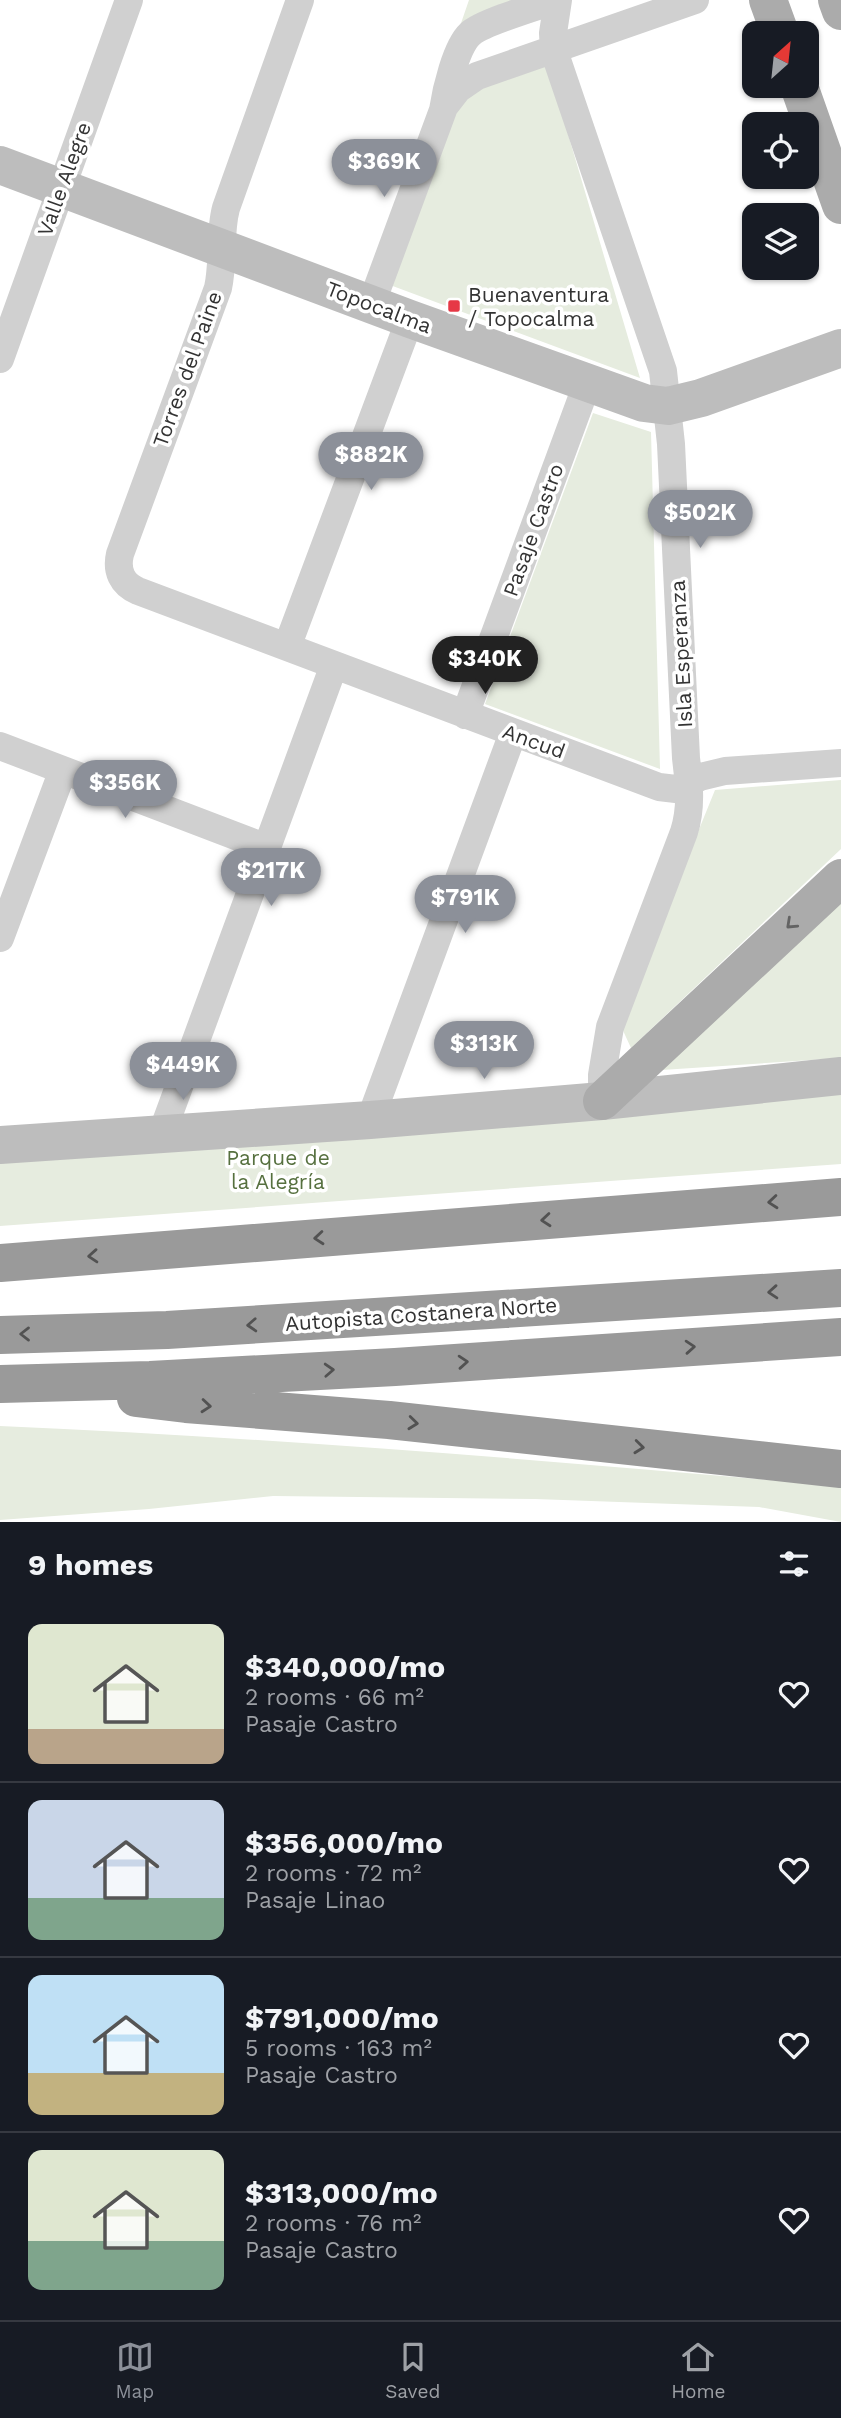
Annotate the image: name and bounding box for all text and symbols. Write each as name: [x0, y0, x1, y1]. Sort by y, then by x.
north arrow: [742, 21, 819, 98]
map controls: [742, 21, 819, 280]
button: locate: [742, 112, 819, 189]
street label: Valle Alegre: [32, 119, 96, 239]
pin: $369K: [335, 140, 433, 199]
text: $369K: [348, 148, 420, 175]
button: layers: [742, 203, 819, 280]
street label: Topocalma: [323, 275, 435, 339]
place label: Buenaventura / Topocalma: [468, 282, 609, 331]
street label: Torres del Paine: [147, 288, 227, 450]
marker: Buenaventura / Topocalma: [446, 298, 462, 314]
pin: $882K: [322, 433, 420, 492]
text: $882K: [334, 441, 408, 468]
street label: Pasaje Castro: [497, 460, 569, 600]
pin: $502K: [651, 490, 749, 550]
text: $502K: [664, 499, 736, 526]
street label: Isla Esperanza: [665, 579, 697, 729]
pin: $340K: [436, 636, 534, 696]
text: $340K: [448, 645, 522, 672]
street label: Ancud: [499, 718, 569, 764]
pin: $356K: [76, 760, 174, 820]
text: $356K: [89, 769, 161, 796]
pin: $217K: [222, 848, 320, 908]
text: $217K: [237, 857, 305, 884]
pin: $791K: [416, 876, 514, 935]
text: $791K: [431, 884, 499, 911]
one-way arrow: [786, 916, 799, 928]
pin: $313K: [435, 1021, 533, 1081]
text: $313K: [450, 1030, 518, 1057]
pin: $449K: [134, 1042, 232, 1102]
text: $449K: [146, 1051, 220, 1078]
park label: Parque de la Alegría: [226, 1145, 330, 1194]
one-way arrow: [767, 1194, 778, 1209]
one-way arrow: [540, 1212, 551, 1227]
one-way arrow: [314, 1230, 325, 1245]
one-way arrow: [87, 1248, 98, 1263]
one-way arrow: [767, 1284, 778, 1299]
street label: Autopista Costanera Norte: [284, 1292, 558, 1336]
one-way arrow: [247, 1317, 258, 1332]
one-way arrow: [19, 1327, 30, 1342]
one-way arrow: [685, 1339, 696, 1354]
one-way arrow: [458, 1355, 469, 1370]
one-way arrow: [324, 1363, 335, 1378]
one-way arrow: [201, 1398, 212, 1413]
one-way arrow: [407, 1415, 419, 1430]
one-way arrow: [634, 1440, 645, 1455]
icon: filters: [775, 1545, 813, 1583]
text: 9 homes: [28, 1547, 153, 1582]
text: $340,000/mo: [245, 1649, 445, 1684]
icon: home: [84, 1652, 168, 1736]
icon: heart: [775, 1675, 813, 1713]
text: 2 rooms · 66 m²: [245, 1684, 424, 1711]
text: Pasaje Castro: [245, 1711, 398, 1738]
text: $356,000/mo: [245, 1825, 443, 1860]
icon: home: [84, 1828, 168, 1912]
icon: heart: [775, 1851, 813, 1889]
text: 2 rooms · 72 m²: [245, 1860, 421, 1887]
text: Pasaje Linao: [245, 1887, 385, 1914]
text: $791,000/mo: [245, 2000, 439, 2035]
icon: home: [84, 2003, 168, 2087]
icon: heart: [775, 2026, 813, 2064]
text: 5 rooms · 163 m²: [245, 2035, 432, 2062]
text: Pasaje Castro: [245, 2062, 398, 2089]
text: $313,000/mo: [245, 2175, 438, 2210]
icon: home: [84, 2178, 168, 2262]
icon: heart: [775, 2201, 813, 2239]
text: 2 rooms · 76 m²: [245, 2210, 421, 2237]
text: Pasaje Castro: [245, 2237, 398, 2264]
tab: Map: [115, 2338, 154, 2403]
tab: Saved: [385, 2338, 440, 2403]
tab: Home: [671, 2338, 726, 2403]

